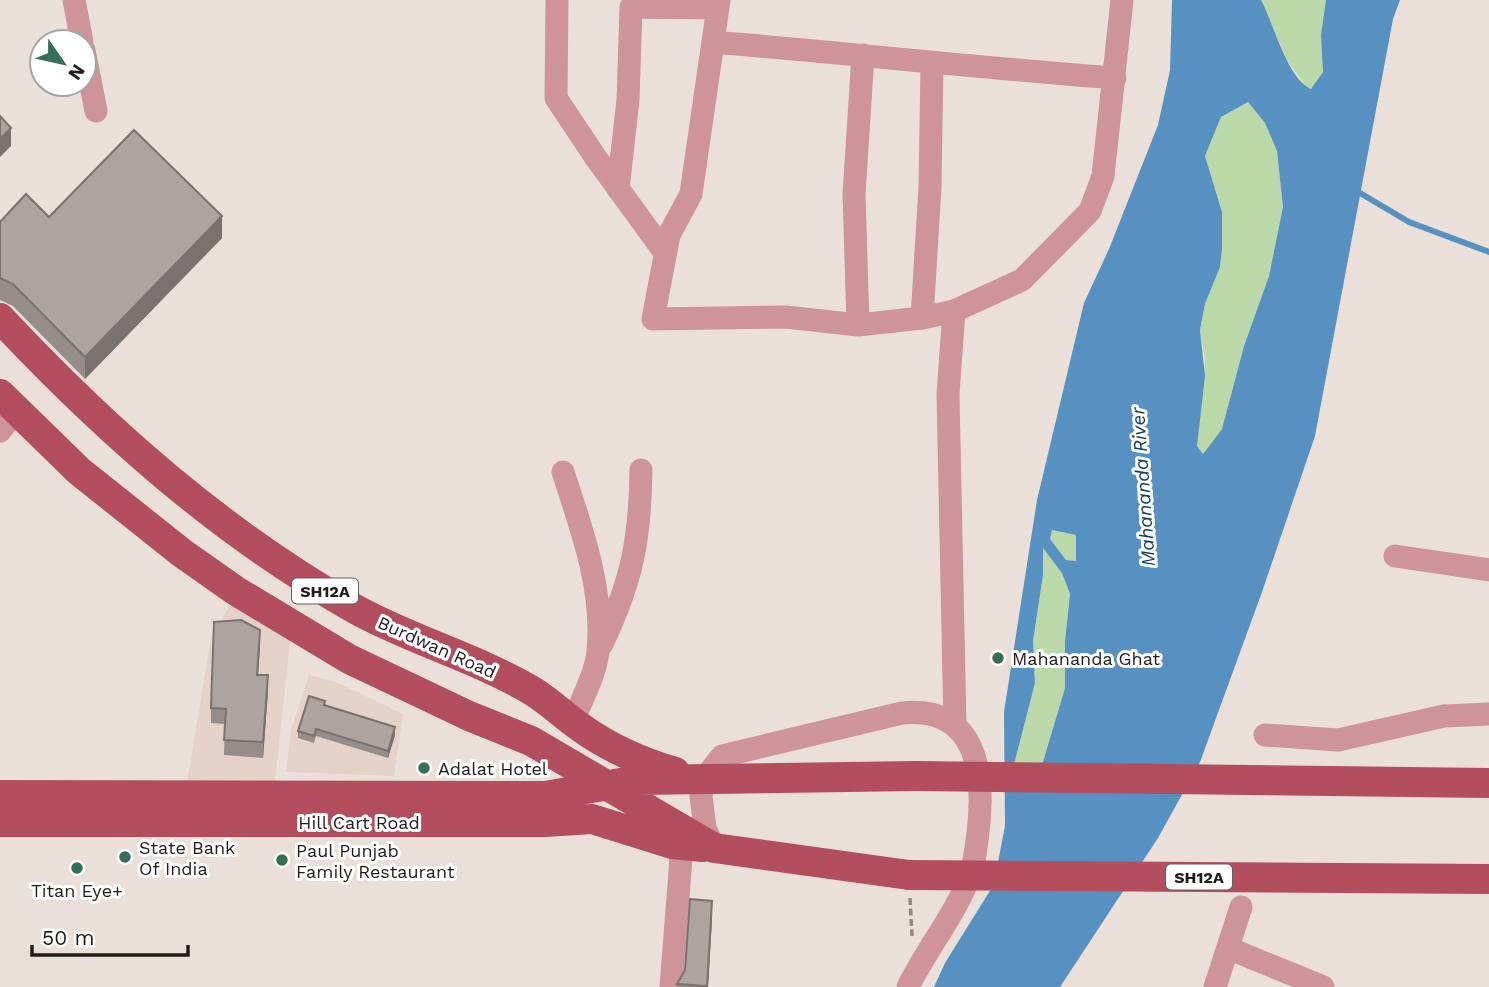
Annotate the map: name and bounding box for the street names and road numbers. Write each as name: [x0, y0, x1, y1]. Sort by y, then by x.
road number: SH12A: [292, 578, 358, 604]
street label: Burdwan Road: [375, 611, 499, 683]
street label: Hill Cart Road: [298, 812, 420, 833]
road number: SH12A: [1166, 864, 1232, 890]

